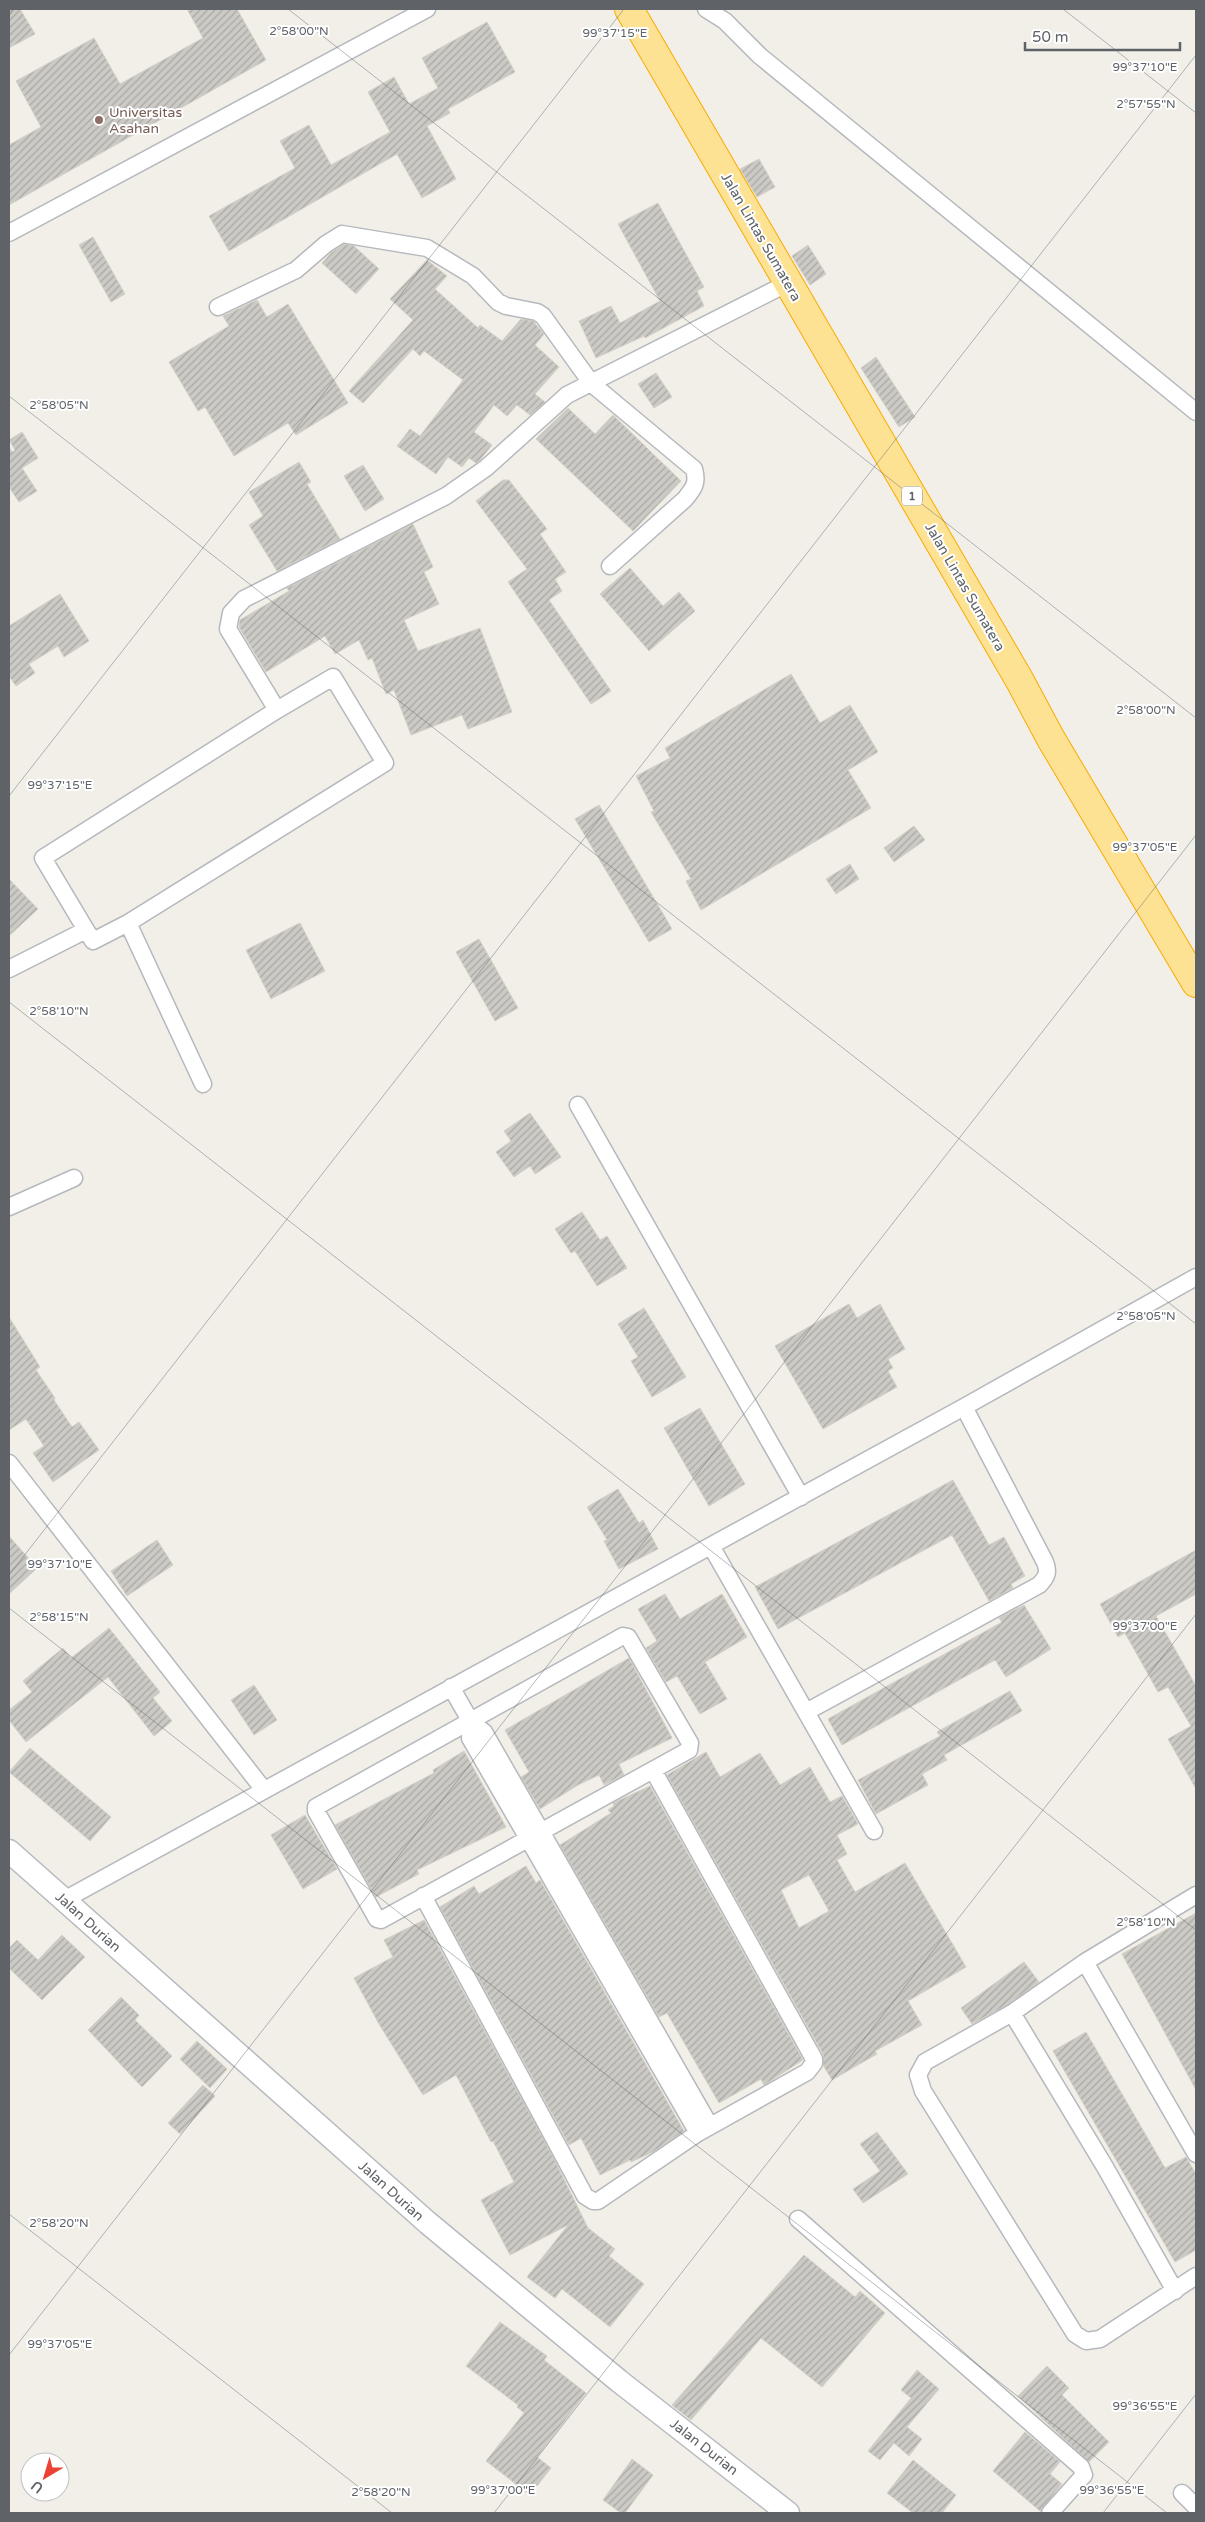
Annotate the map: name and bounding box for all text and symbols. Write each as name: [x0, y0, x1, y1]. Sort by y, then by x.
scale bar: [1025, 20, 1180, 52]
text: 2°58'00"N: [269, 24, 329, 38]
text: 99°37'15"E: [582, 26, 648, 40]
text: 50 m: [1032, 28, 1069, 46]
text: 99°37'10"E: [1112, 60, 1178, 74]
text: 2°57'55"N: [1116, 97, 1176, 111]
place label: Universitas Asahan: [109, 104, 182, 137]
marker: Universitas Asahan: [93, 114, 105, 126]
street label: Jalan Lintas Sumatera: [717, 170, 805, 304]
text: 2°58'05"N: [29, 398, 89, 412]
road number: 1: [902, 486, 922, 506]
street label: Jalan Lintas Sumatera: [921, 520, 1009, 654]
text: 2°58'00"N: [1116, 703, 1176, 717]
text: 99°37'15"E: [27, 778, 93, 792]
text: 99°37'05"E: [1112, 840, 1178, 854]
text: 2°58'10"N: [29, 1004, 89, 1018]
text: 2°58'05"N: [1116, 1309, 1176, 1323]
text: 99°37'10"E: [27, 1557, 93, 1571]
text: 2°58'15"N: [29, 1610, 89, 1624]
text: 99°37'00"E: [1112, 1619, 1178, 1633]
street label: Jalan Durian: [52, 1888, 124, 1956]
text: 2°58'10"N: [1116, 1915, 1176, 1929]
street label: Jalan Durian: [355, 2157, 427, 2225]
text: 2°58'20"N: [29, 2216, 89, 2230]
text: 99°37'05"E: [27, 2337, 93, 2351]
text: 99°36'55"E: [1112, 2399, 1178, 2413]
street label: Jalan Durian: [666, 2415, 742, 2479]
north arrow: [20, 2452, 70, 2502]
text: U: [28, 2477, 47, 2497]
text: 99°37'00"E: [470, 2483, 536, 2497]
text: 99°36'55"E: [1079, 2483, 1145, 2497]
text: 2°58'20"N: [351, 2485, 411, 2499]

